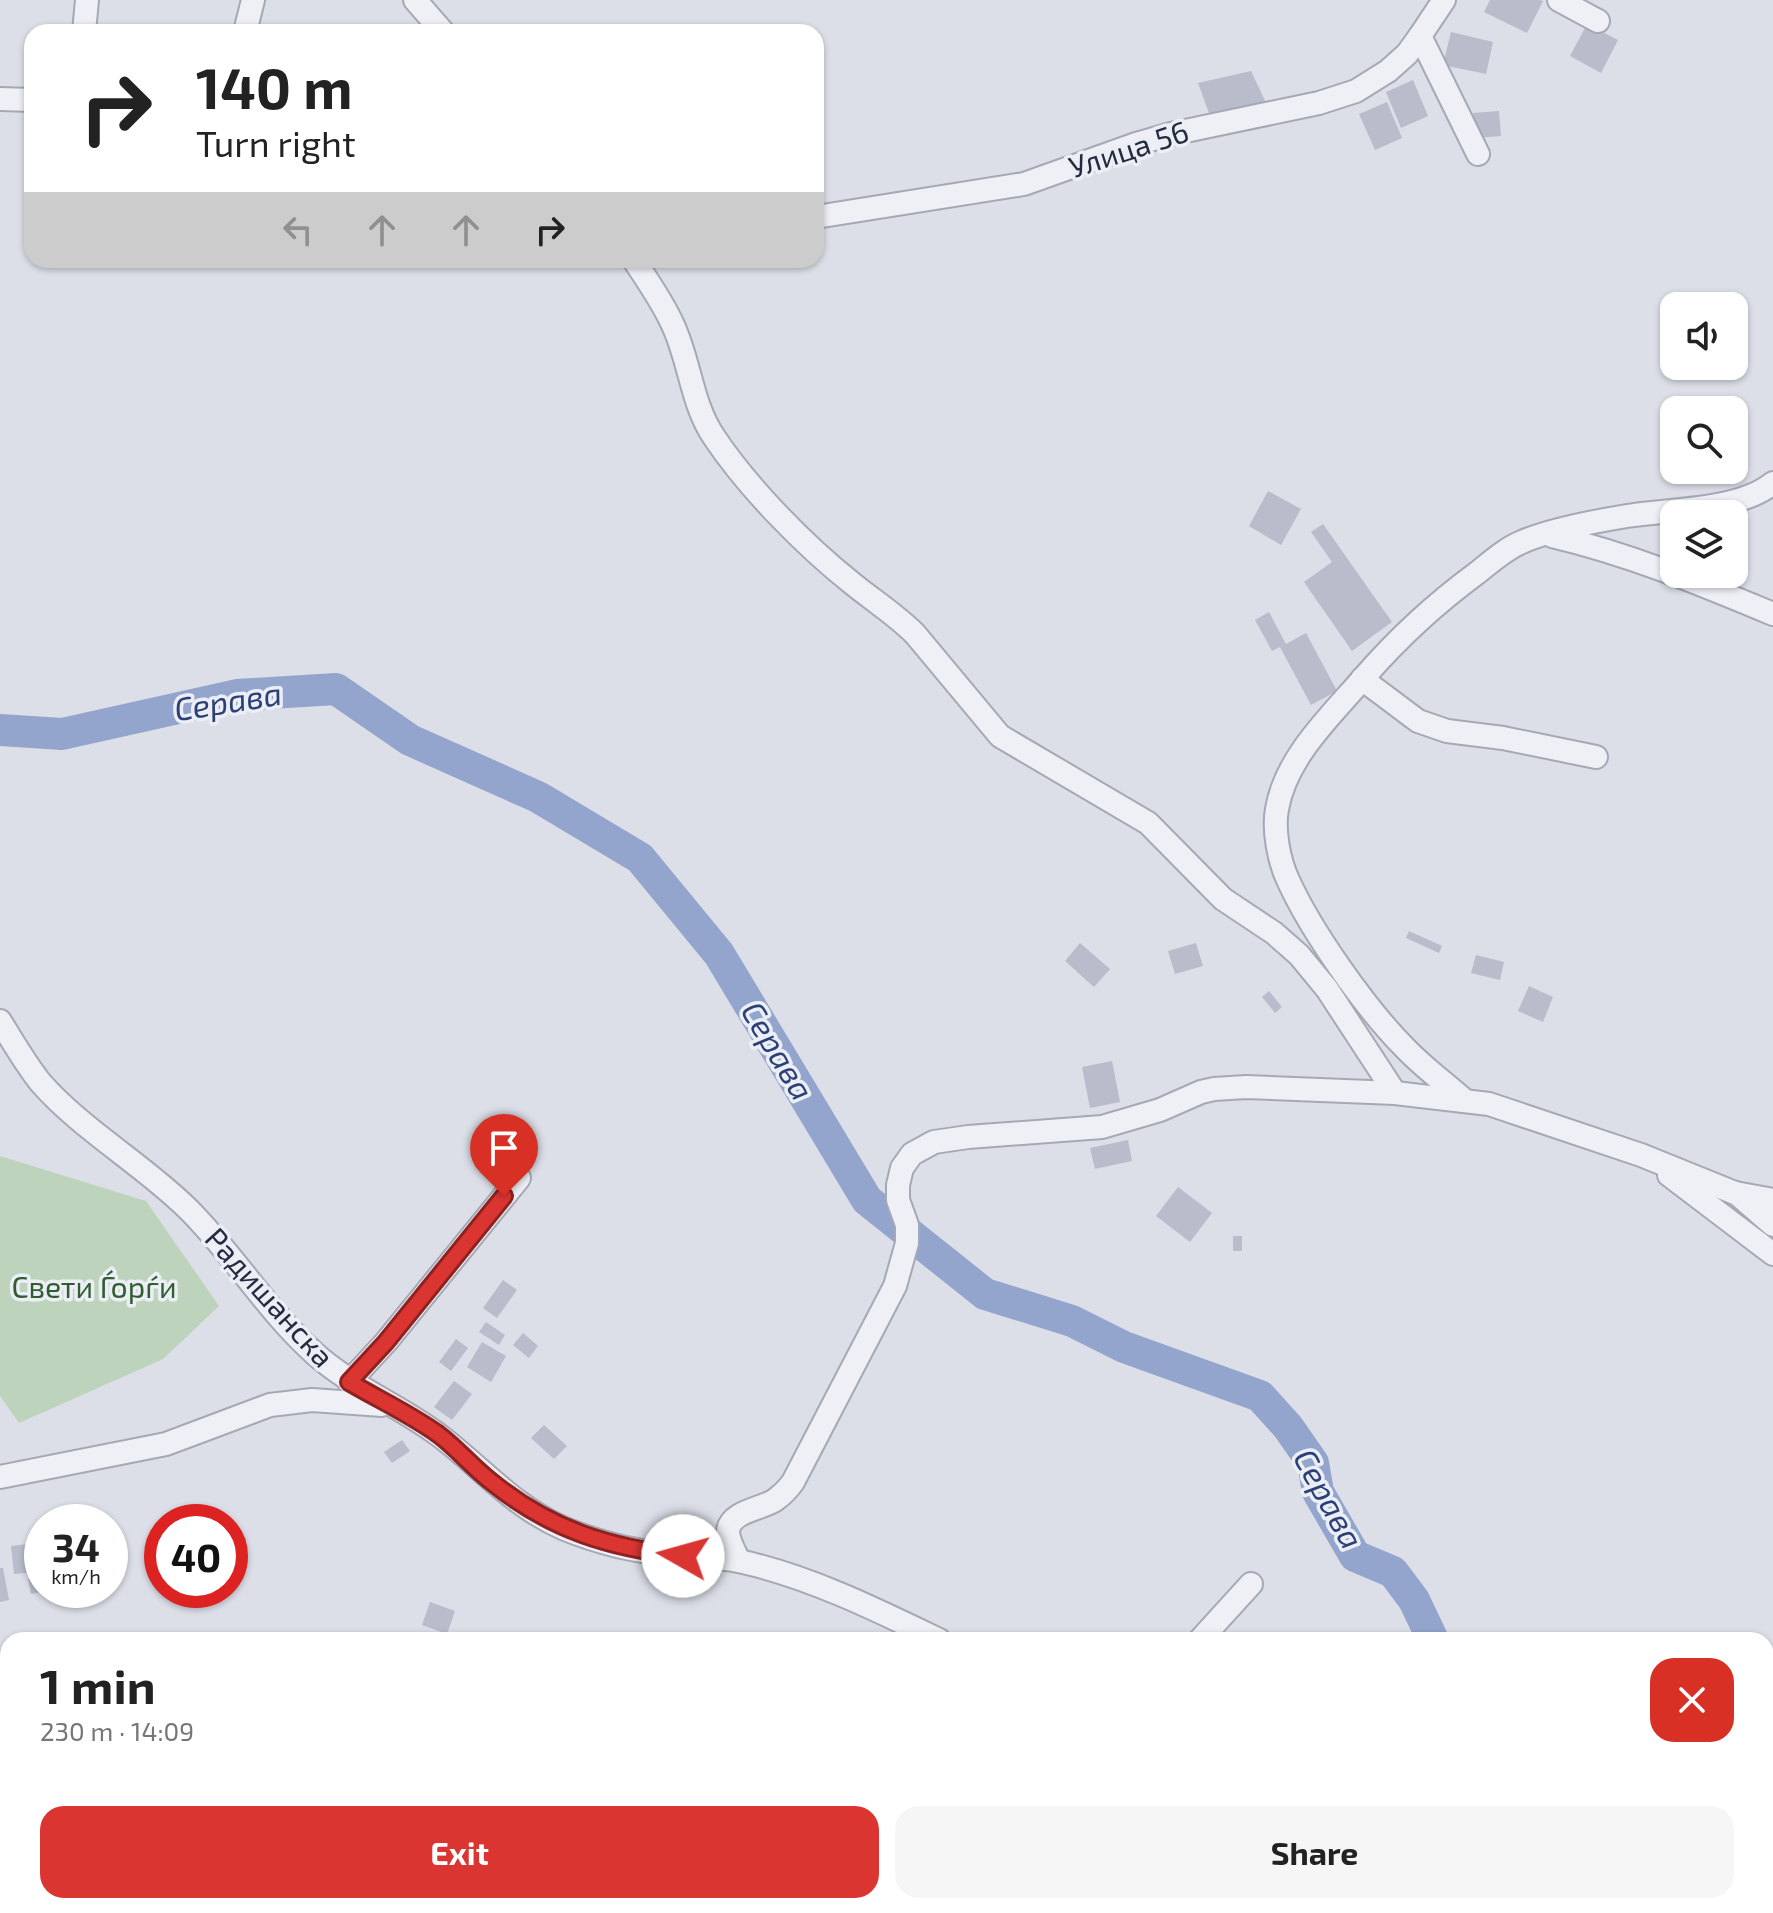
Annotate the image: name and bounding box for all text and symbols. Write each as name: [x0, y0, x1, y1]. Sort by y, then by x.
text: 140 m: [196, 53, 353, 120]
icon: right: [64, 56, 168, 160]
street label: Улица 56: [1064, 112, 1193, 184]
text: Turn right: [196, 121, 356, 164]
icon: left: [276, 208, 320, 252]
icon: ahead: [360, 208, 404, 252]
icon: ahead: [444, 208, 488, 252]
icon: right: [528, 208, 572, 252]
map controls: [1660, 292, 1748, 588]
button: sound: [1660, 292, 1748, 380]
button: search: [1660, 396, 1748, 484]
button: layers: [1660, 500, 1748, 588]
water label: Серава: [171, 673, 284, 727]
water label: Серава: [735, 994, 823, 1106]
pin: [470, 1114, 538, 1196]
icon: arrive: [482, 1126, 526, 1170]
street label: Радишанска: [199, 1220, 342, 1374]
park label: Свети Ѓорѓи: [11, 1268, 177, 1304]
water label: Серава: [1287, 1442, 1373, 1555]
speed limit sign: 40: [144, 1504, 248, 1608]
position arrow: [641, 1514, 725, 1598]
text: 34: [52, 1522, 100, 1570]
text: km/h: [51, 1564, 101, 1588]
text: 1 min: [40, 1656, 156, 1714]
button: close: [1650, 1658, 1734, 1742]
text: 230 m · 14:09: [40, 1715, 194, 1746]
button: Exit: [40, 1806, 879, 1898]
button: Share: [895, 1806, 1734, 1898]

